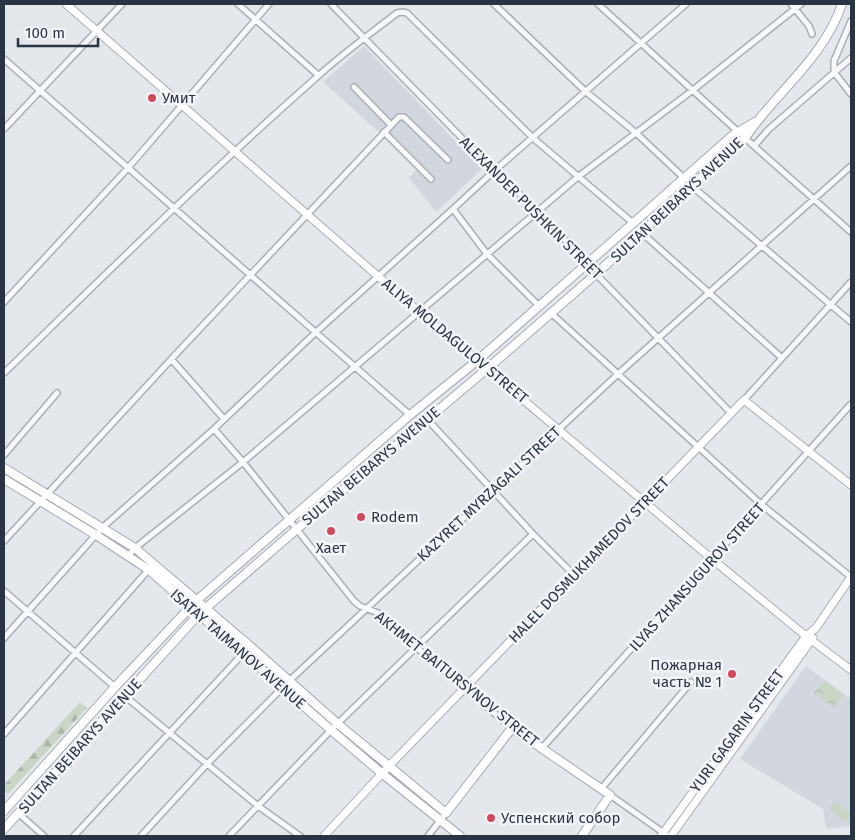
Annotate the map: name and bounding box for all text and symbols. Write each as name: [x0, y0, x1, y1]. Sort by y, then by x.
scale bar: [18, 15, 98, 47]
text: 100 m: [25, 24, 65, 42]
place label: Умит: [162, 89, 196, 107]
marker: Умит: [146, 92, 158, 104]
street label: ALEXANDER PUSHKIN STREET: [456, 133, 606, 283]
street label: SULTAN BEIBARYS AVENUE: [607, 134, 747, 266]
street label: ALIYA MOLDAGULOV STREET: [378, 275, 532, 408]
street label: SULTAN BEIBARYS AVENUE: [298, 403, 444, 529]
street label: KAZYRET MYRZAGALI STREET: [413, 423, 565, 565]
street label: HALEL DOSMUKHAMEDOV STREET: [505, 473, 673, 647]
street label: ILYAS ZHANSUGUROV STREET: [626, 499, 768, 655]
place label: Rodem: [371, 508, 419, 526]
marker: Rodem: [355, 511, 367, 523]
marker: Хает: [325, 525, 337, 537]
place label: Хает: [316, 539, 347, 557]
street label: ISATAY TAIMANOV AVENUE: [167, 585, 309, 713]
street label: AKHMET BAITURSYNOV STREET: [372, 607, 543, 751]
place label: Пожарная часть № 1: [650, 656, 722, 691]
street label: YURI GAGARIN STREET: [686, 666, 788, 796]
marker: Пожарная часть № 1: [726, 668, 738, 680]
street label: SULTAN BEIBARYS AVENUE: [15, 675, 145, 817]
place label: Успенский собор: [501, 809, 621, 827]
marker: Успенский собор: [485, 812, 497, 824]

